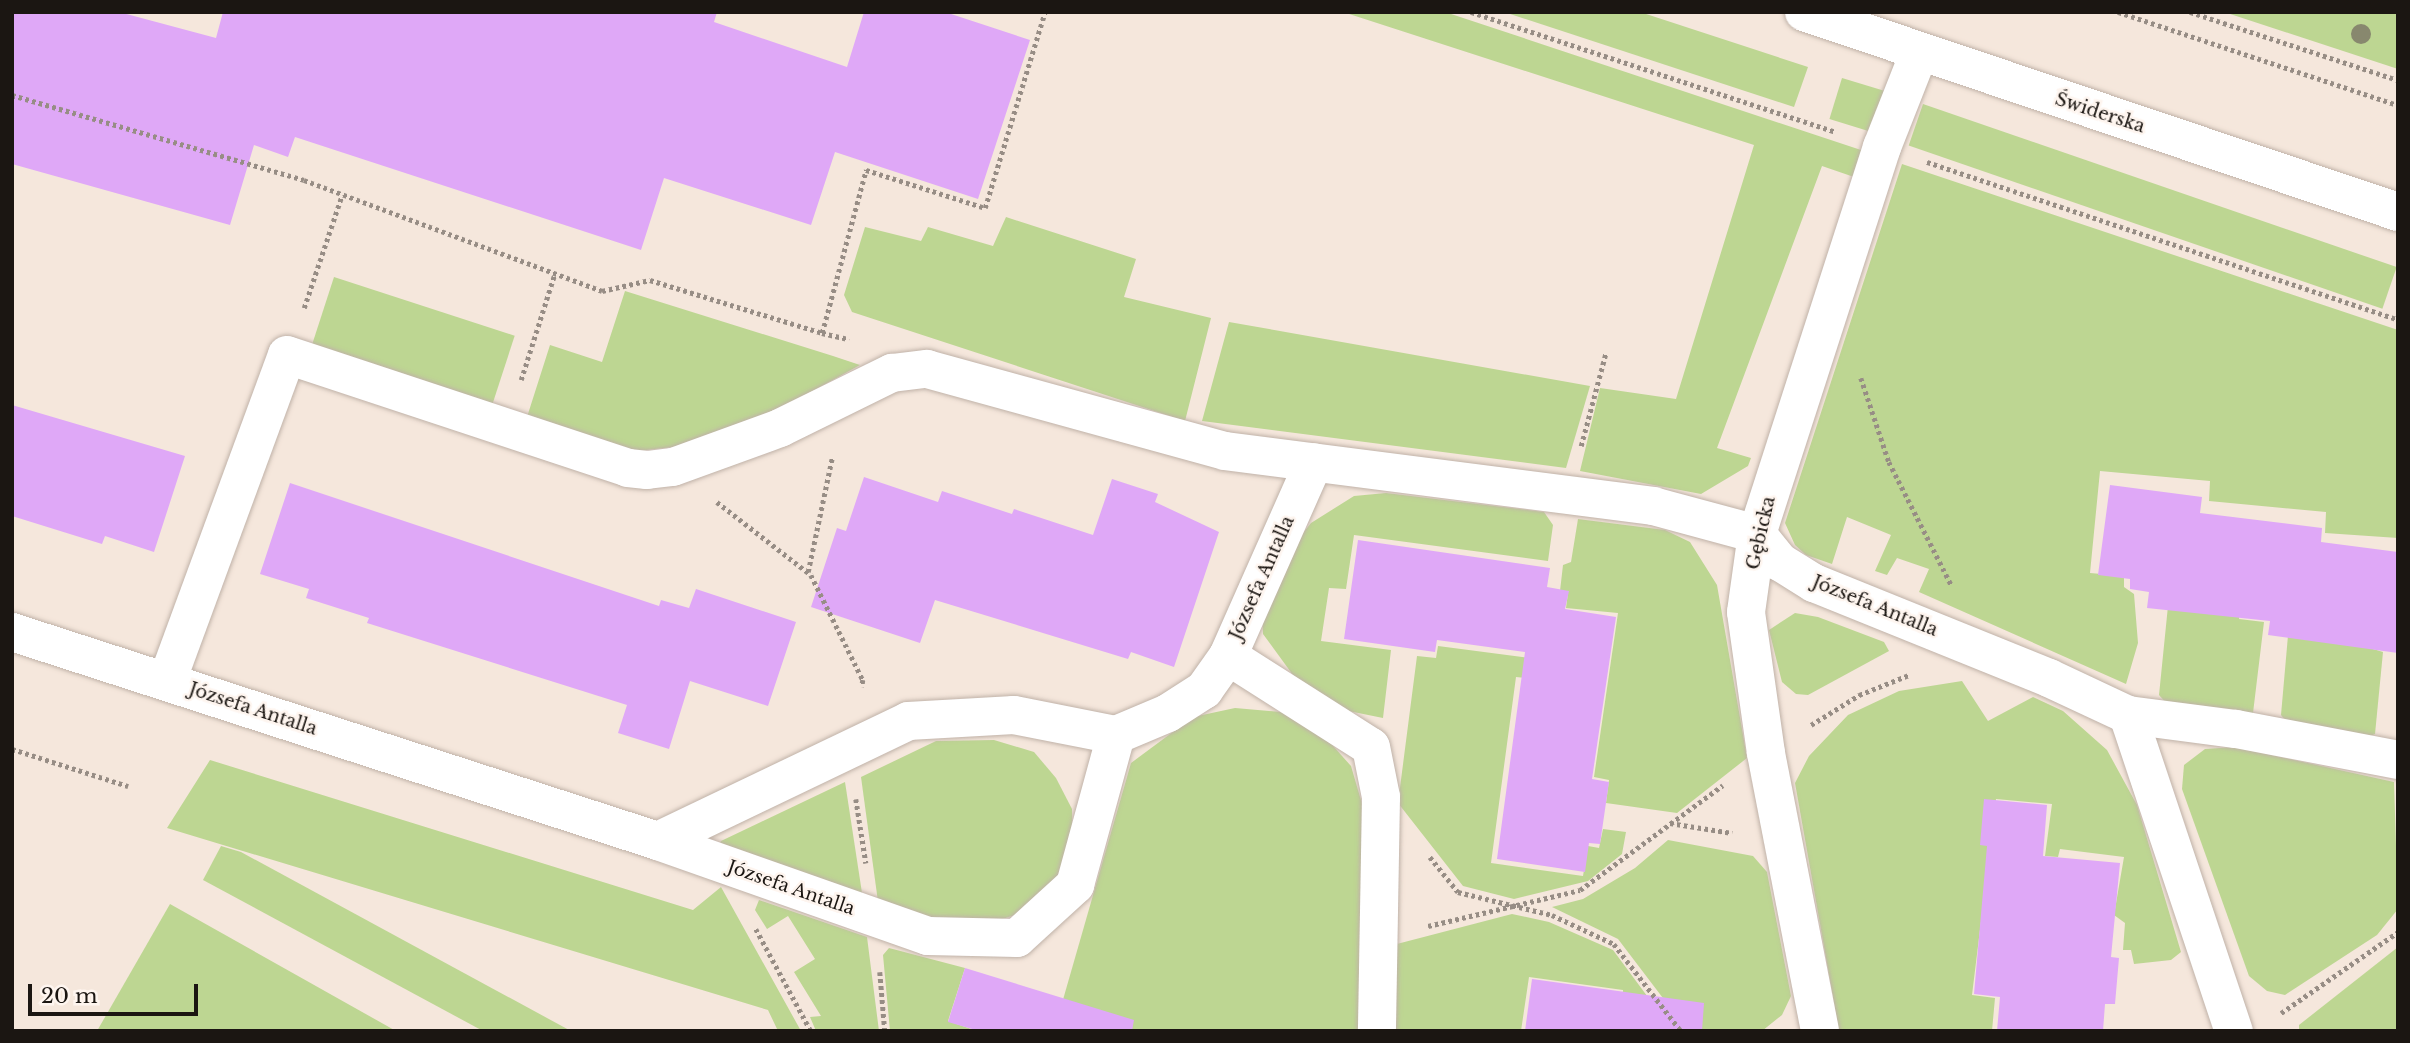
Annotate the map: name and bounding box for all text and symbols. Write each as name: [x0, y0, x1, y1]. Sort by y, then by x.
street label: Świderska: [2052, 88, 2148, 138]
street label: Gębicka: [1742, 494, 1780, 572]
street label: Józsefa Antalla: [1225, 512, 1299, 644]
street label: Józsefa Antalla: [1809, 571, 1941, 641]
street label: Józsefa Antalla: [186, 678, 320, 740]
street label: Józsefa Antalla: [724, 856, 858, 920]
scale bar: [32, 970, 201, 1014]
text: 20 m: [41, 983, 98, 1009]

